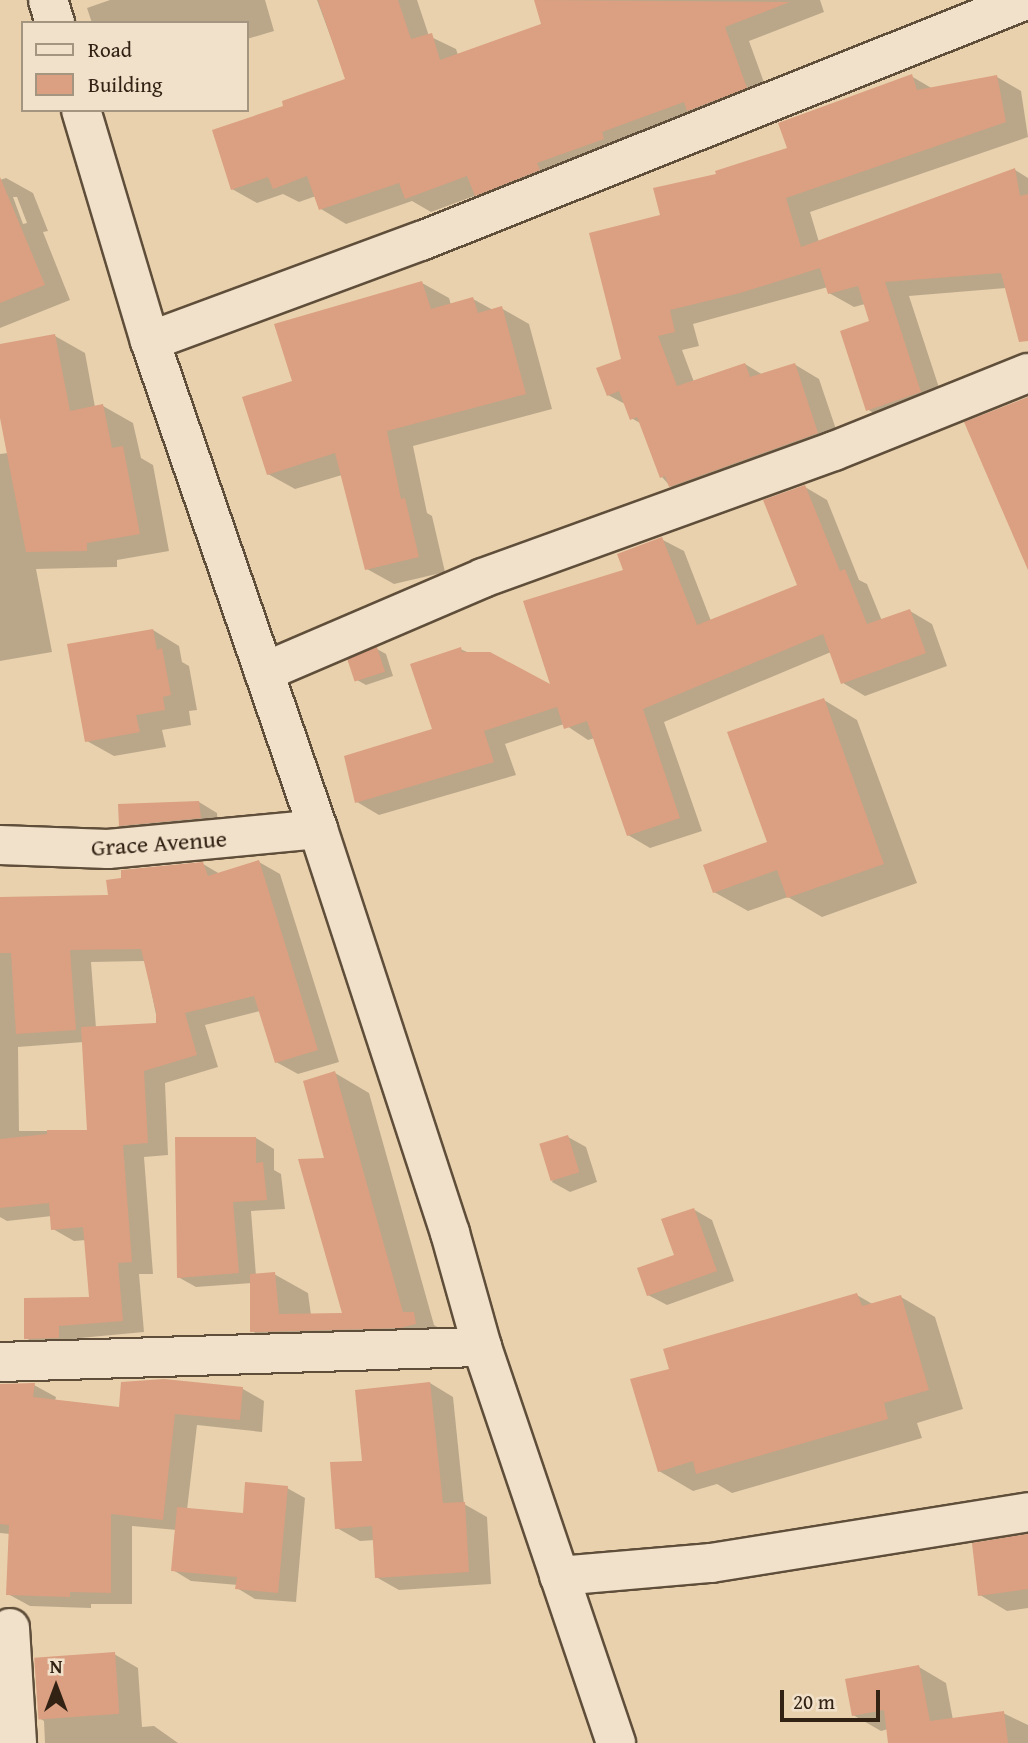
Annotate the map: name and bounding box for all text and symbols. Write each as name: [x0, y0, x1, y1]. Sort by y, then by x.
legend: [21, 21, 248, 112]
text: Road: [88, 34, 132, 65]
text: Building: [88, 69, 162, 100]
street label: Grace Avenue: [90, 824, 228, 862]
north arrow: [21, 1652, 91, 1722]
text: N: [50, 1652, 62, 1680]
scale bar: [783, 1676, 883, 1720]
text: 20 m: [793, 1686, 835, 1717]

